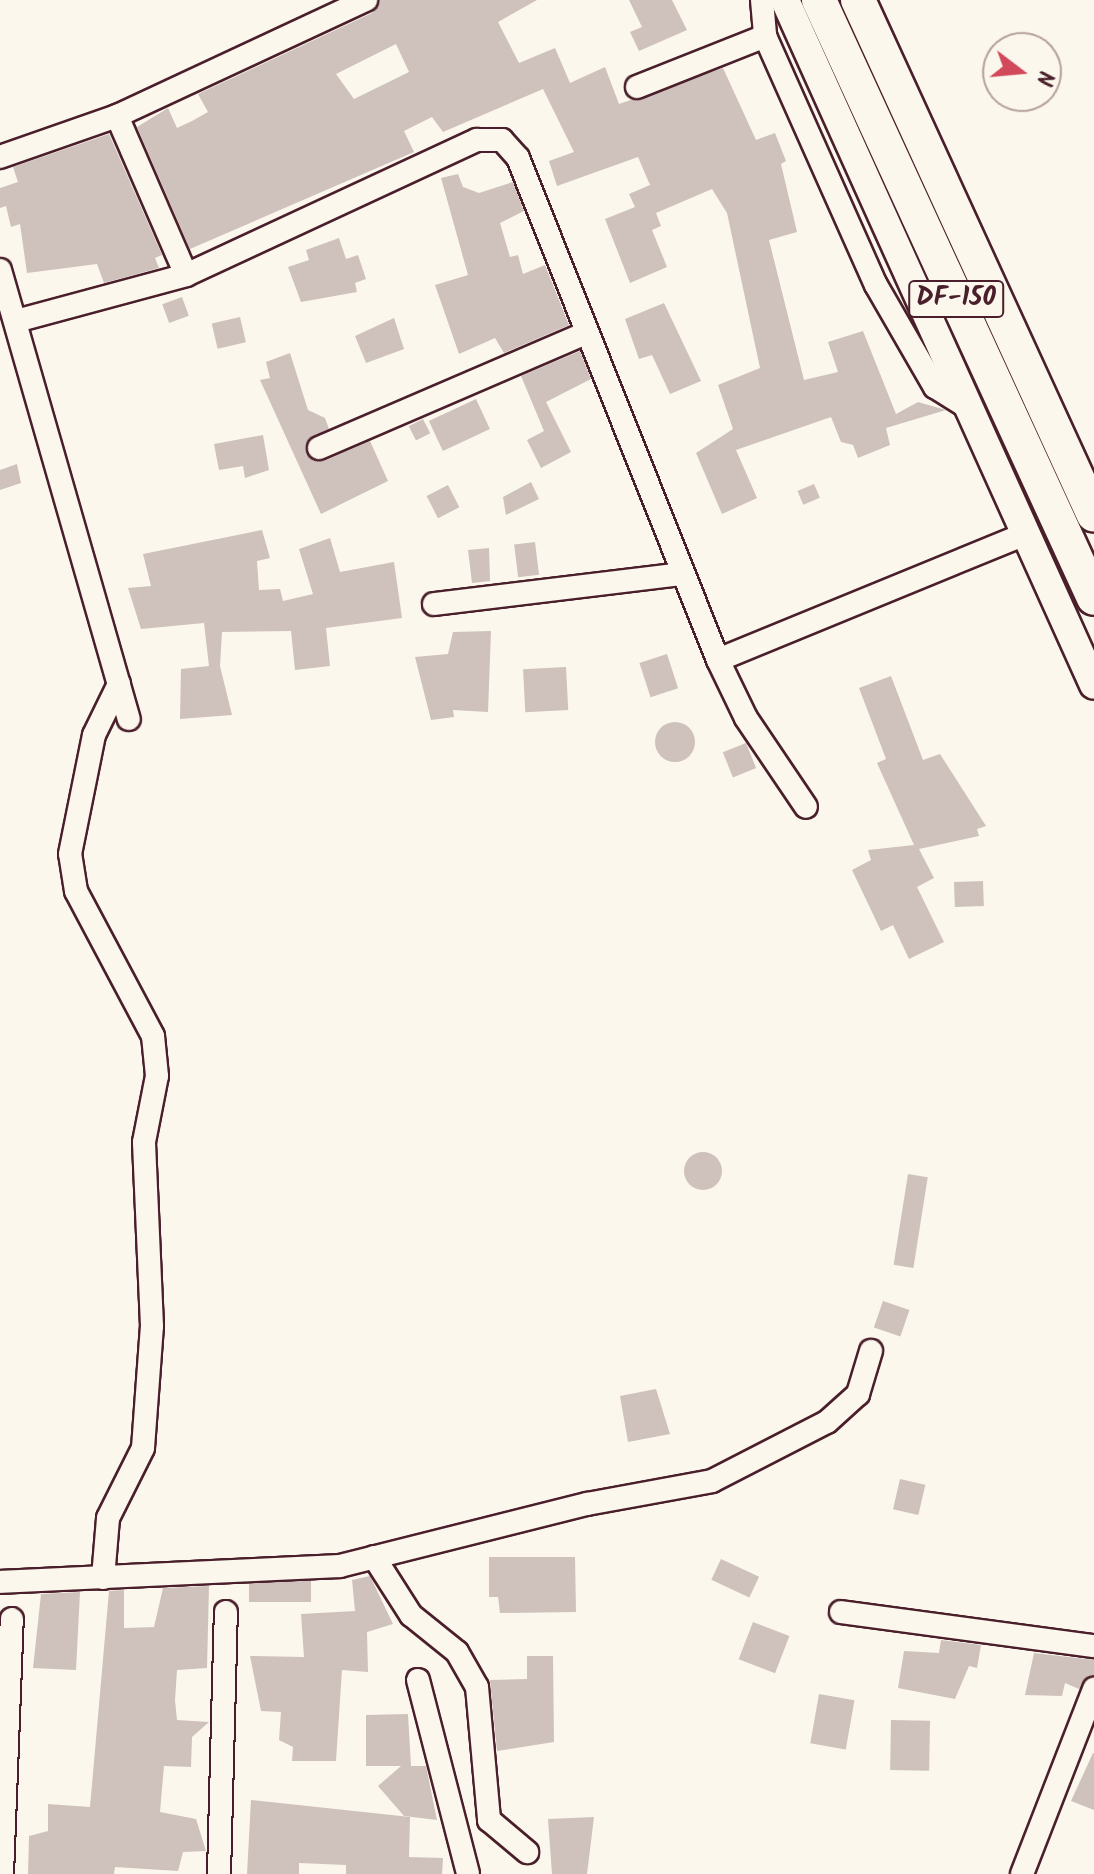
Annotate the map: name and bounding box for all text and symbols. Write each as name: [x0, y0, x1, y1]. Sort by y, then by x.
north arrow: [982, 32, 1062, 112]
text: N: [1025, 67, 1062, 90]
road number: DF-150: [908, 277, 1004, 321]

